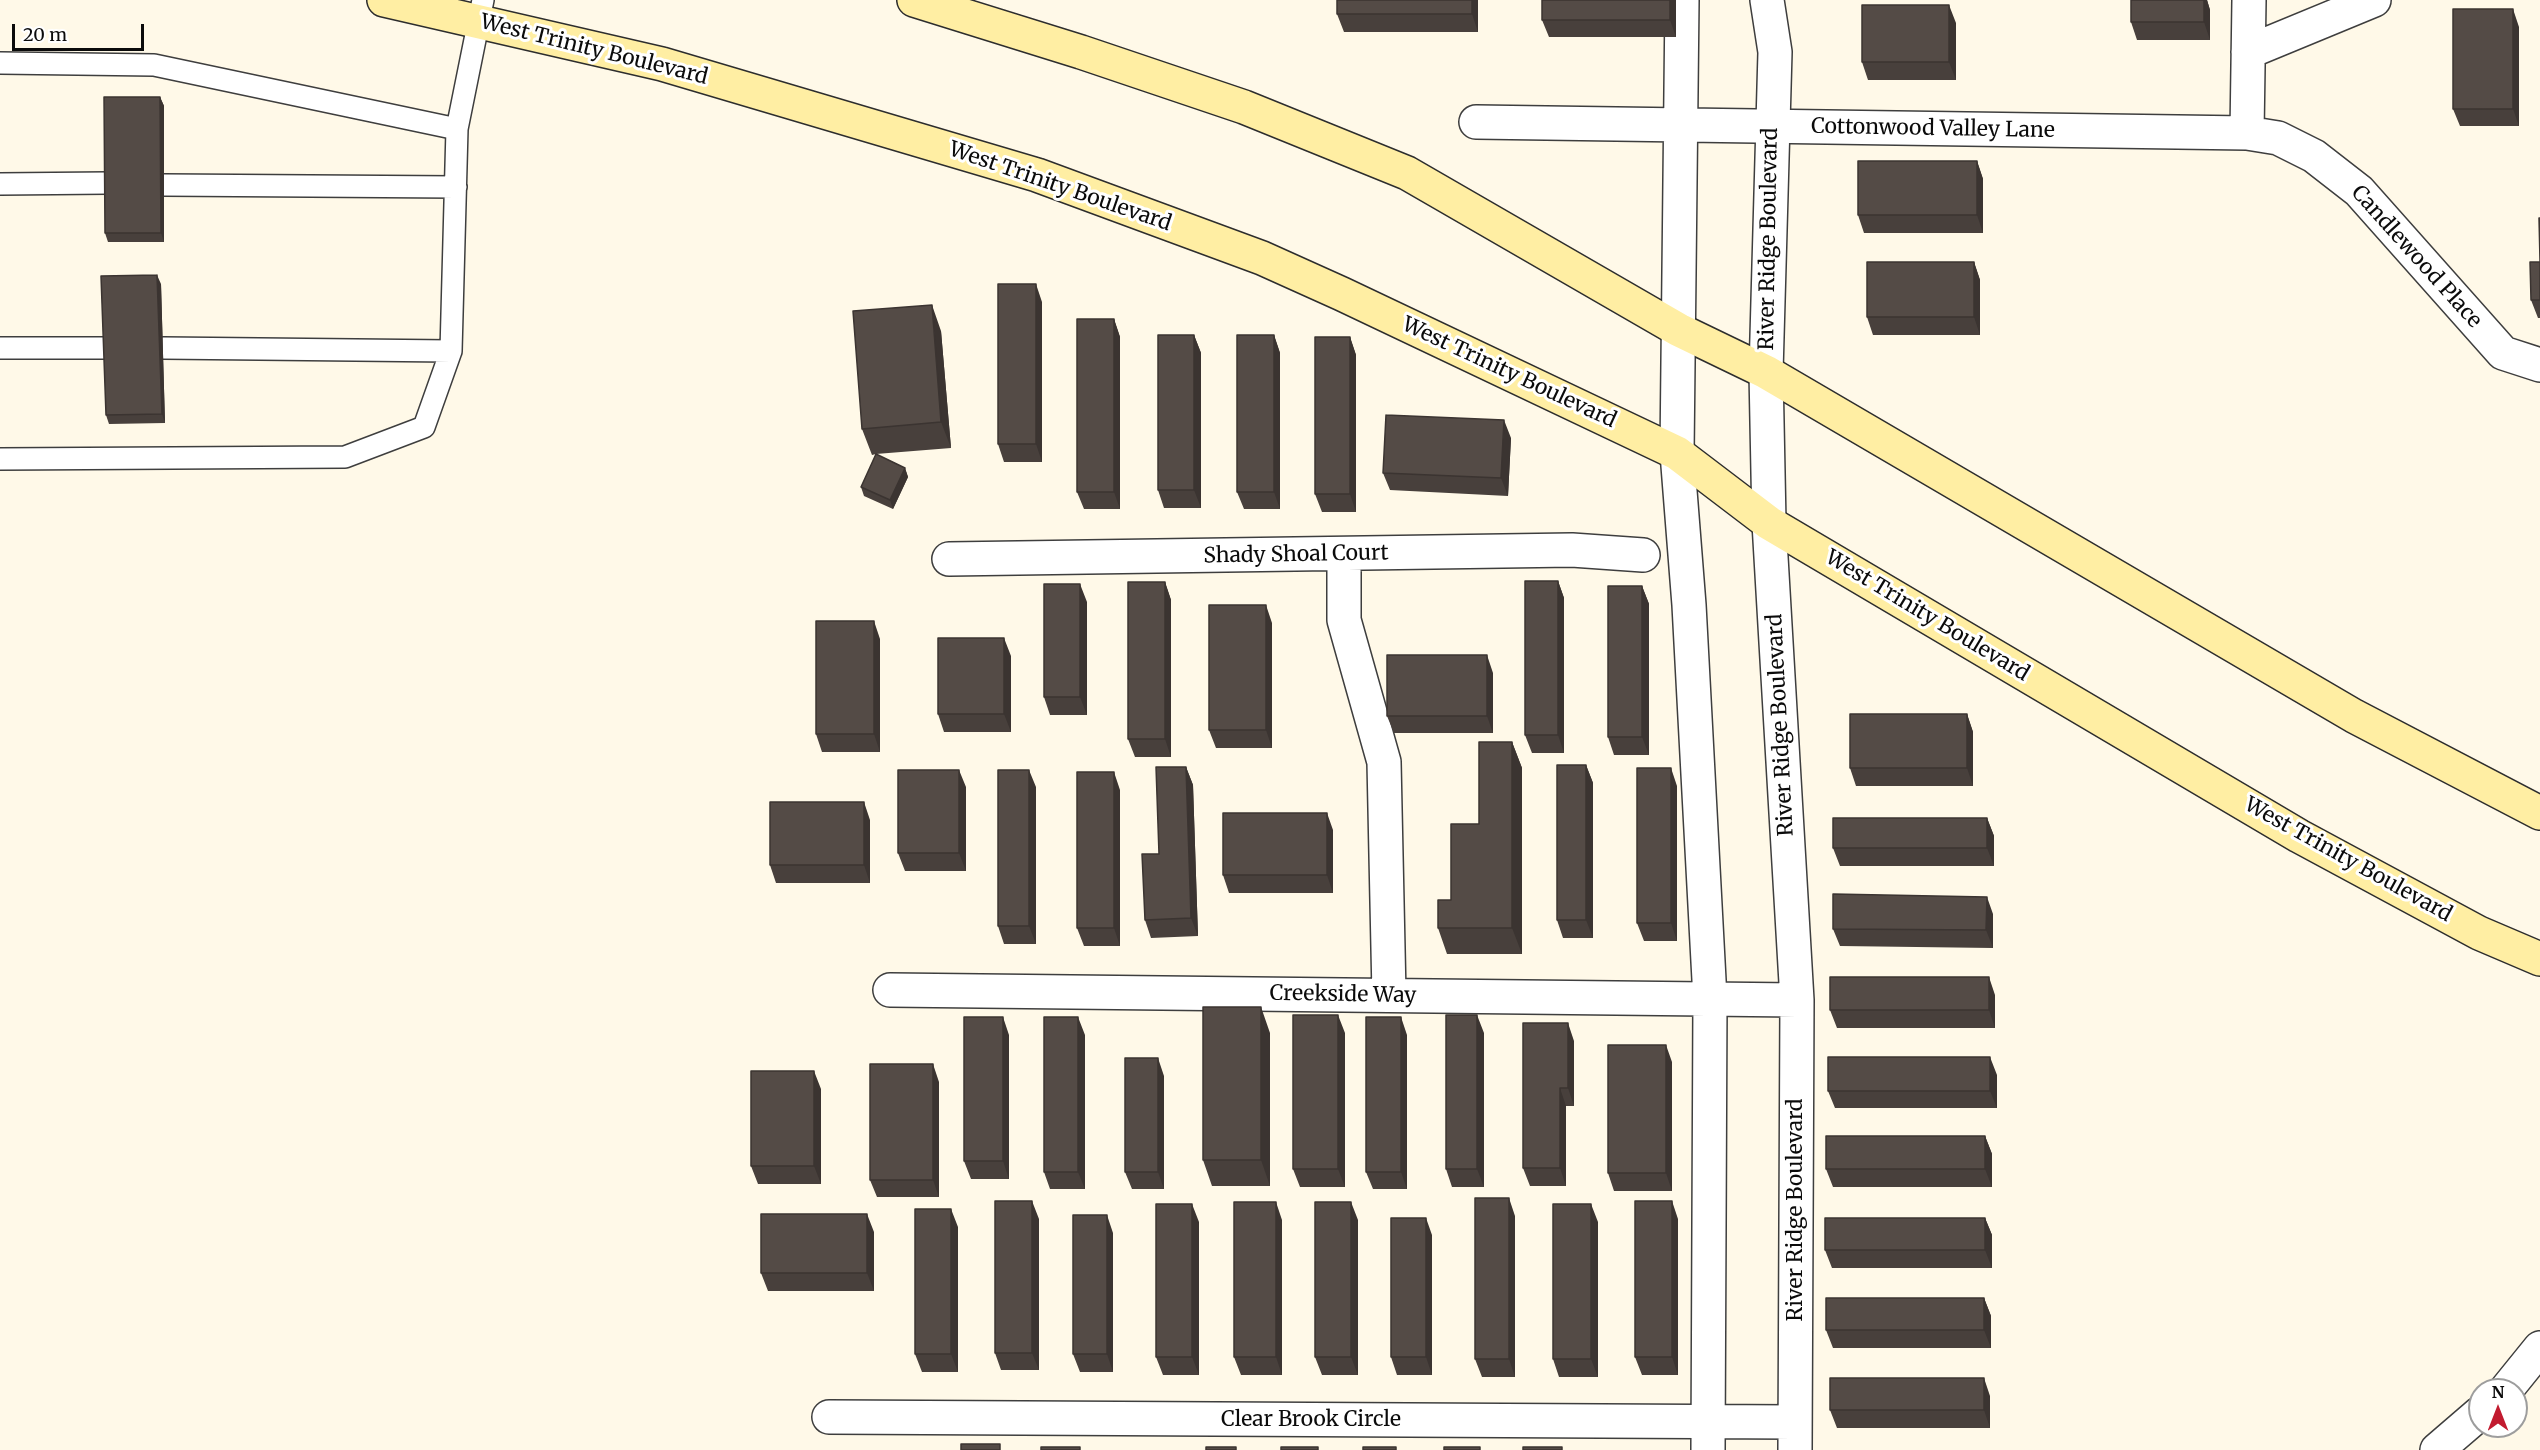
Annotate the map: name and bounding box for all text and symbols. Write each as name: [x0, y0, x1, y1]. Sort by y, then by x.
street label: West Trinity Boulevard: [478, 10, 710, 90]
scale bar: [15, 12, 147, 50]
text: 20 m: [23, 23, 67, 46]
street label: Cottonwood Valley Lane: [1811, 114, 2055, 144]
street label: River Ridge Boulevard: [1754, 127, 1784, 351]
street label: West Trinity Boulevard: [946, 137, 1174, 237]
street label: Candlewood Place: [2345, 181, 2487, 333]
street label: West Trinity Boulevard: [1398, 312, 1620, 434]
street label: Shady Shoal Court: [1203, 541, 1389, 569]
street label: West Trinity Boulevard: [1820, 545, 2034, 687]
street label: River Ridge Boulevard: [1763, 613, 1799, 837]
street label: West Trinity Boulevard: [2240, 792, 2456, 928]
street label: Creekside Way: [1269, 981, 1417, 1009]
street label: River Ridge Boulevard: [1783, 1099, 1809, 1321]
north arrow: [2468, 1378, 2528, 1438]
text: N: [2492, 1382, 2504, 1402]
street label: Clear Brook Circle: [1221, 1407, 1401, 1433]

